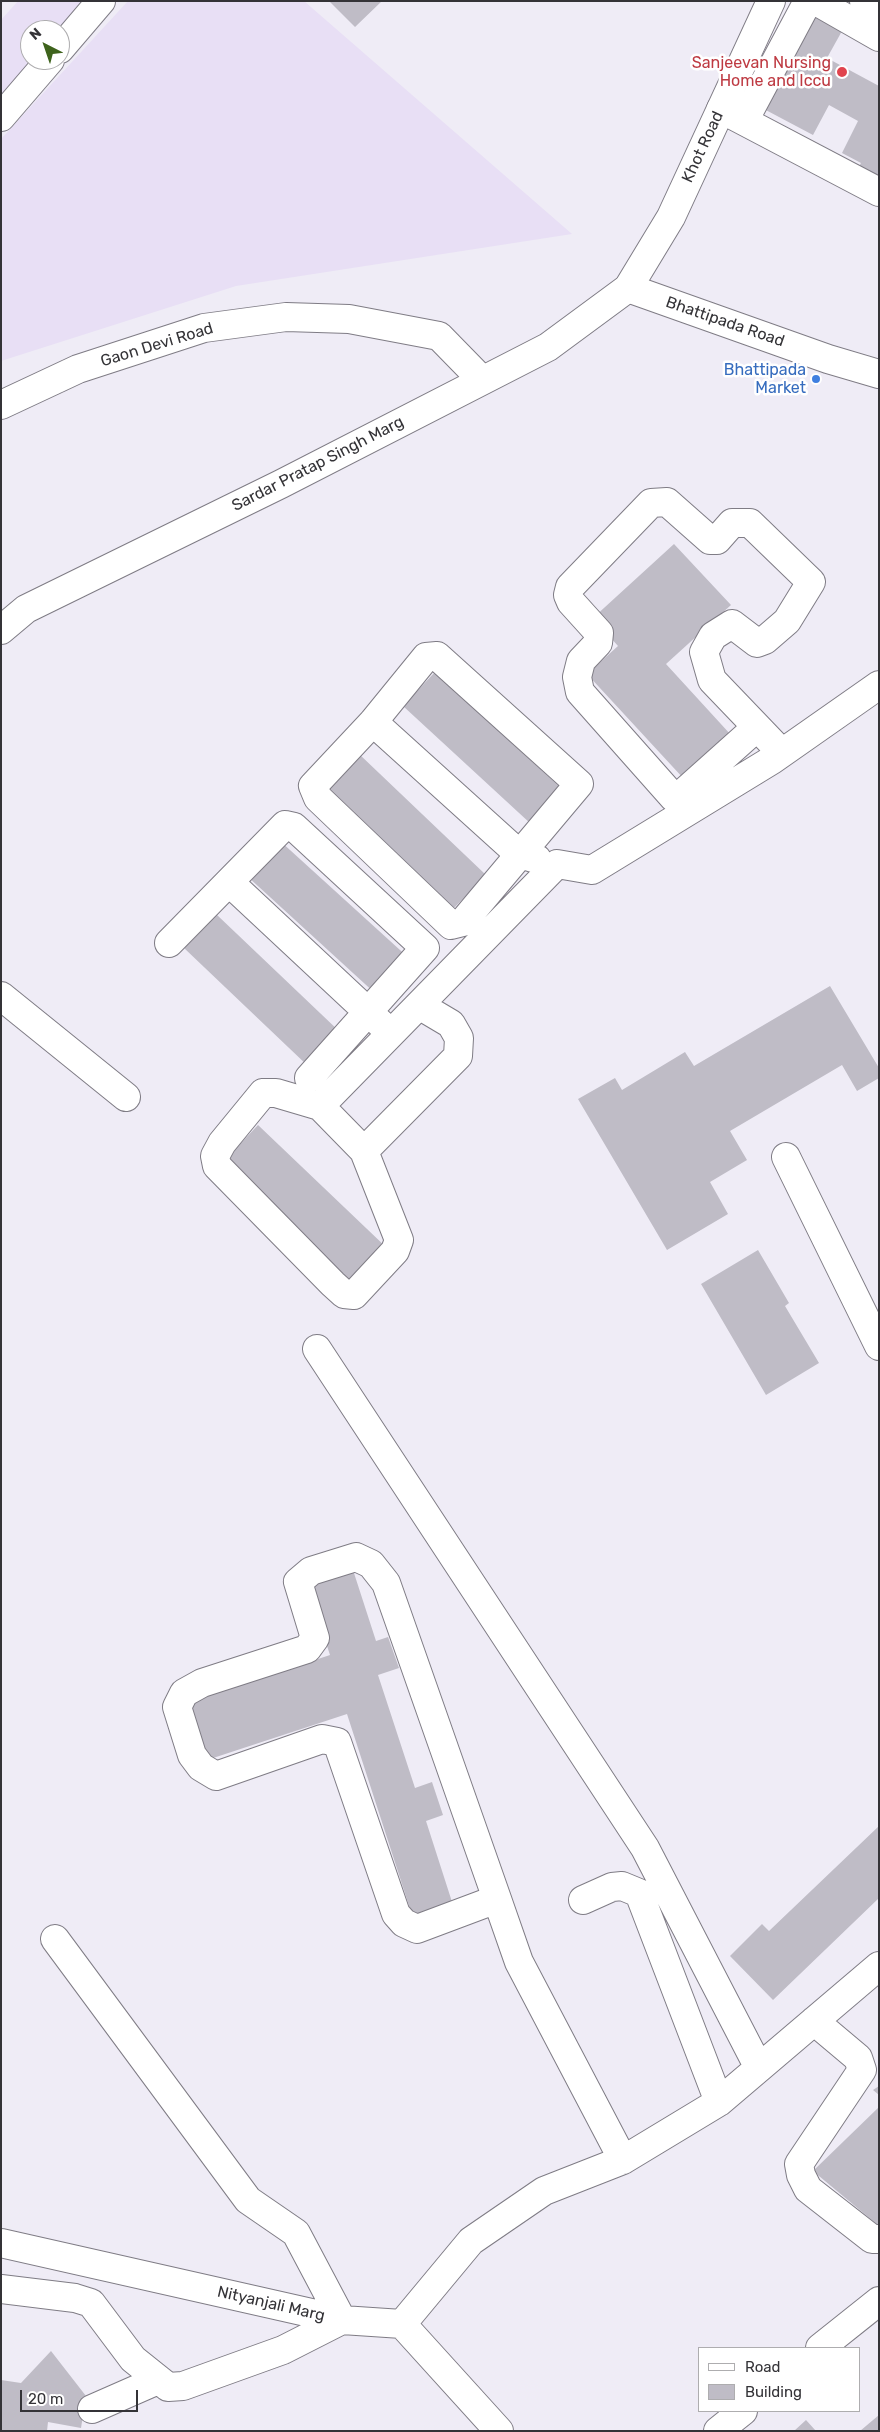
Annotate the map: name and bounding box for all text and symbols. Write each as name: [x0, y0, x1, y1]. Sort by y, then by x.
north arrow: [20, 20, 70, 70]
text: N: [26, 24, 45, 44]
place label: Sanjeevan Nursing Home and Iccu: [692, 53, 831, 91]
marker: Sanjeevan Nursing Home and Iccu: [835, 65, 849, 79]
street label: Khot Road: [678, 108, 728, 186]
street label: Bhattipada Road: [663, 293, 787, 351]
street label: Gaon Devi Road: [98, 319, 216, 371]
place label: Bhattipada Market: [724, 360, 806, 398]
marker: Bhattipada Market: [810, 373, 822, 385]
street label: Sardar Pratap Singh Marg: [229, 412, 407, 516]
street label: Nityanjali Marg: [215, 2282, 327, 2326]
legend: [698, 2347, 860, 2412]
text: Road: [745, 2358, 781, 2376]
scale bar: [22, 2380, 140, 2412]
text: Building: [745, 2383, 802, 2401]
text: 20 m: [28, 2390, 63, 2408]

